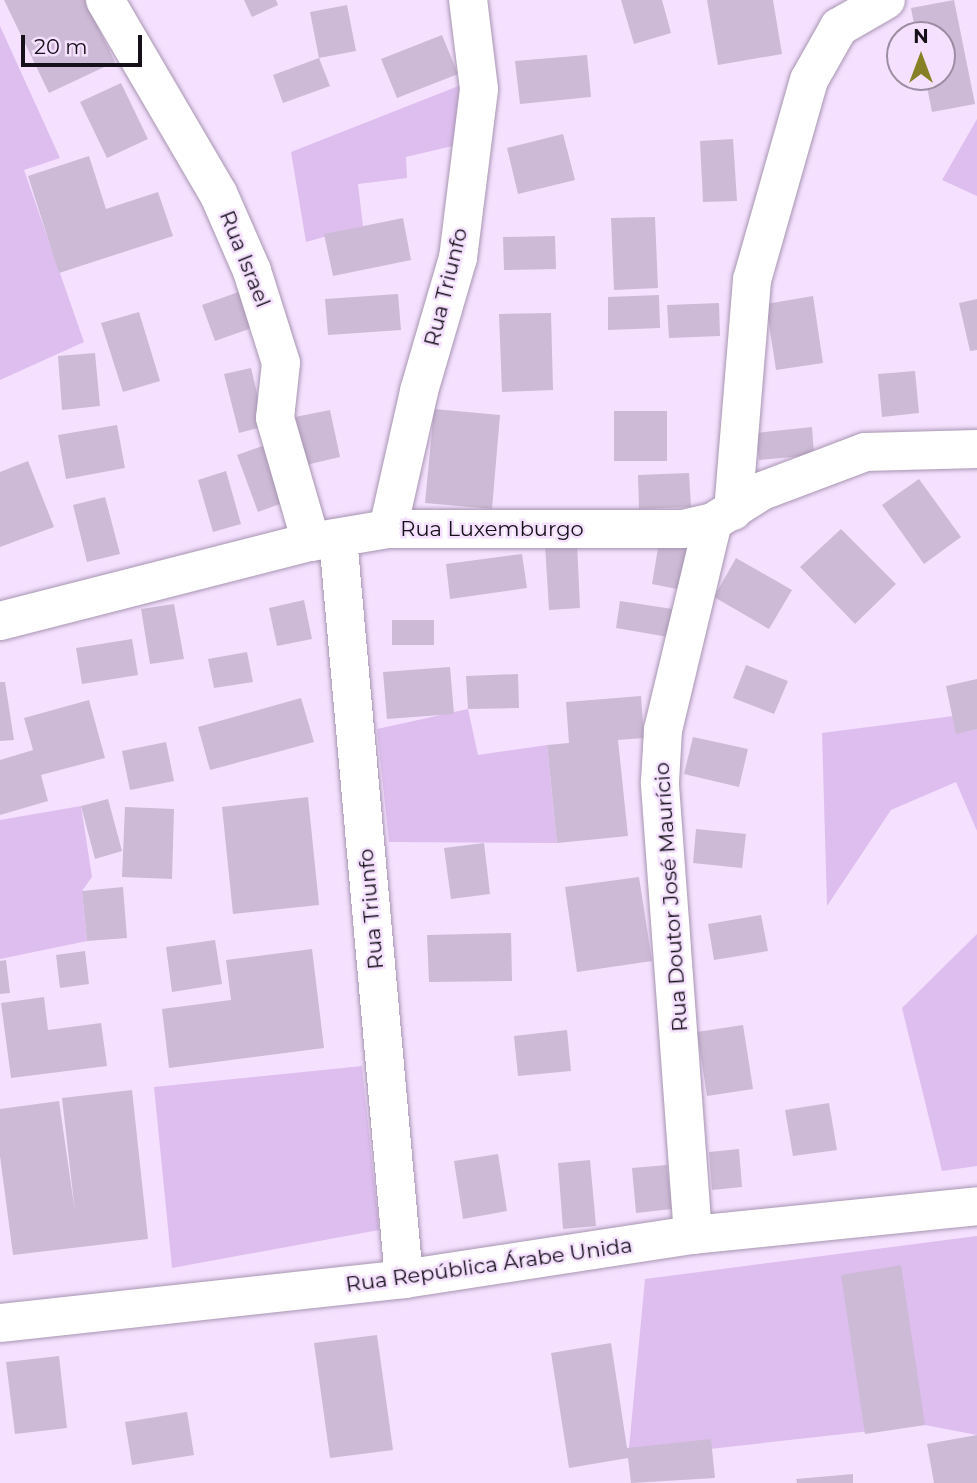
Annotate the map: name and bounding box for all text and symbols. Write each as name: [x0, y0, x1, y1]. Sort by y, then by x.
scale bar: [24, 21, 145, 65]
north arrow: [886, 21, 956, 91]
text: N: [913, 25, 929, 48]
text: 20 m: [34, 34, 88, 59]
street label: Rua Israel: [214, 207, 276, 311]
street label: Rua Triunfo: [419, 225, 473, 349]
street label: Rua Luxemburgo: [400, 516, 584, 542]
street label: Rua Doutor José Maurício: [649, 761, 693, 1033]
street label: Rua Triunfo: [353, 847, 389, 971]
street label: Rua República Árabe Unida: [344, 1232, 634, 1298]

